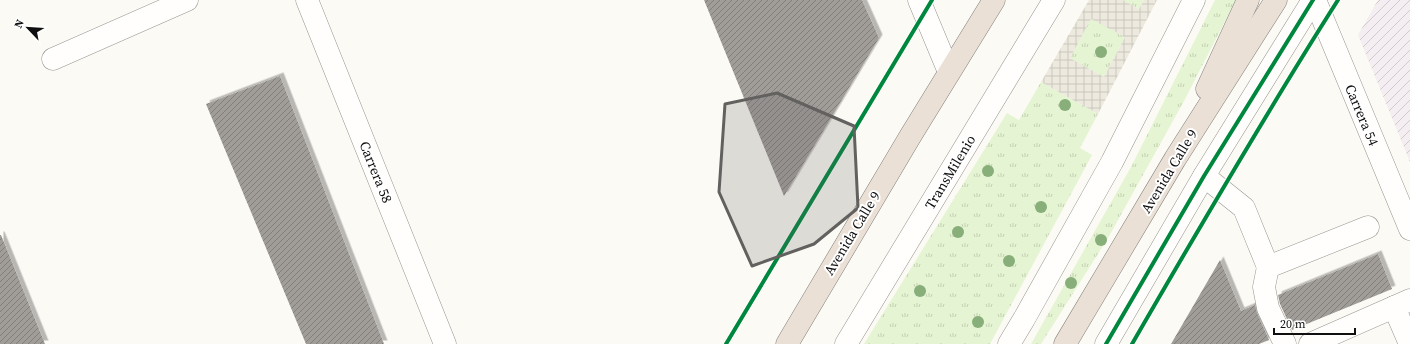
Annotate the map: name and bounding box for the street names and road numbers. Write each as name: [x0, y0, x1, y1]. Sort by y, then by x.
street label: Carrera 54: [1340, 81, 1384, 149]
street label: Avenida Calle 9: [1136, 125, 1202, 217]
street label: TransMilenio: [920, 131, 980, 213]
street label: Carrera 58: [355, 138, 397, 206]
street label: Avenida Calle 9: [819, 187, 885, 279]

